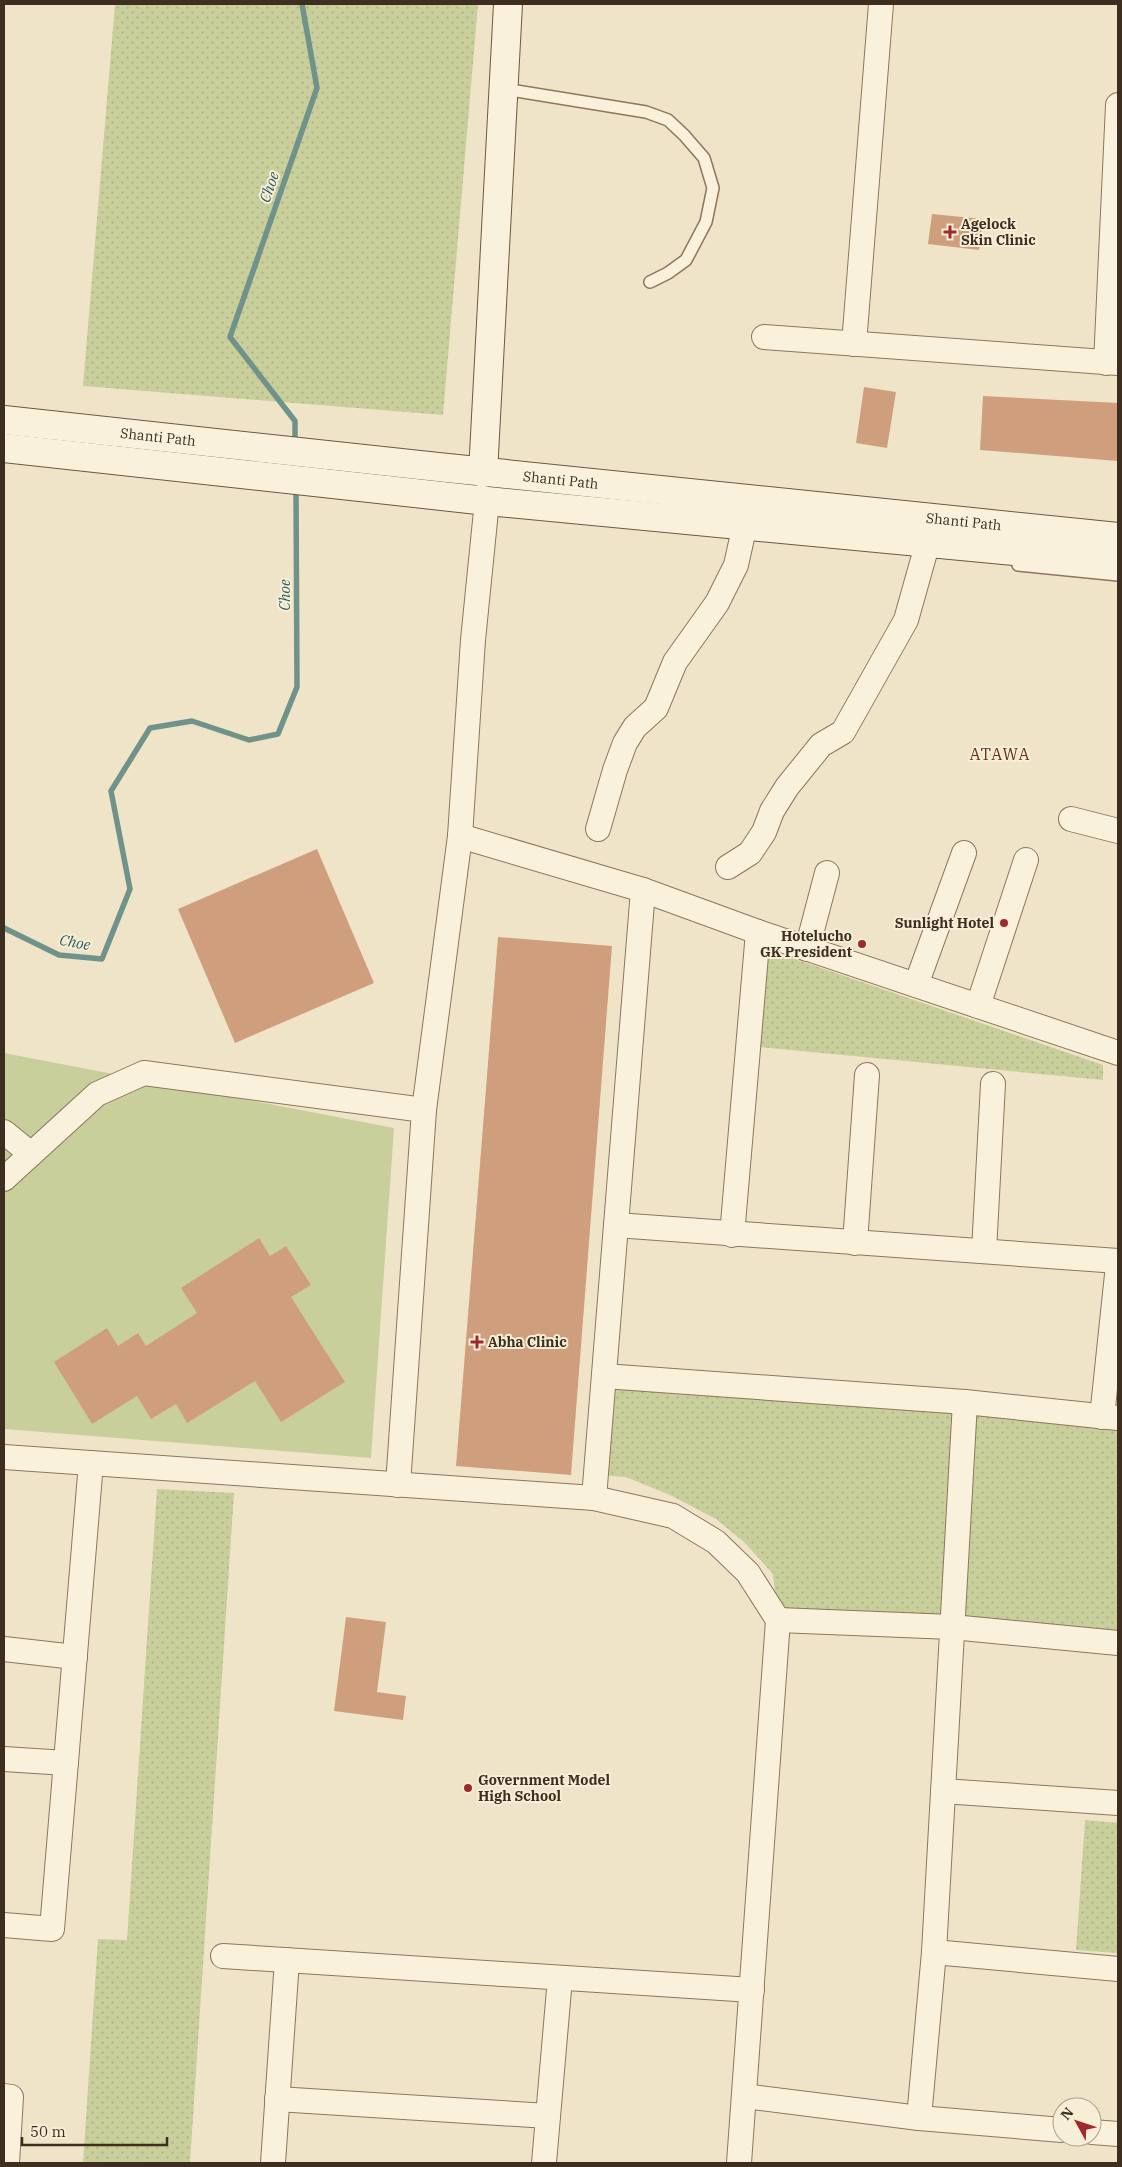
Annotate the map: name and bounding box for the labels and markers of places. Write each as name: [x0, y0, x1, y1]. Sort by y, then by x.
place label: Agelock Skin Clinic: [961, 215, 1036, 249]
marker: Agelock Skin Clinic: [943, 225, 957, 239]
place label: Sunlight Hotel: [895, 914, 994, 932]
marker: Sunlight Hotel: [998, 917, 1010, 929]
place label: Hotelucho GK President: [760, 927, 852, 961]
marker: Hotelucho GK President: [856, 938, 868, 950]
place label: Abha Clinic: [488, 1333, 567, 1351]
marker: Abha Clinic: [470, 1335, 484, 1349]
place label: Government Model High School: [478, 1771, 610, 1805]
marker: Government Model High School: [462, 1782, 474, 1794]

